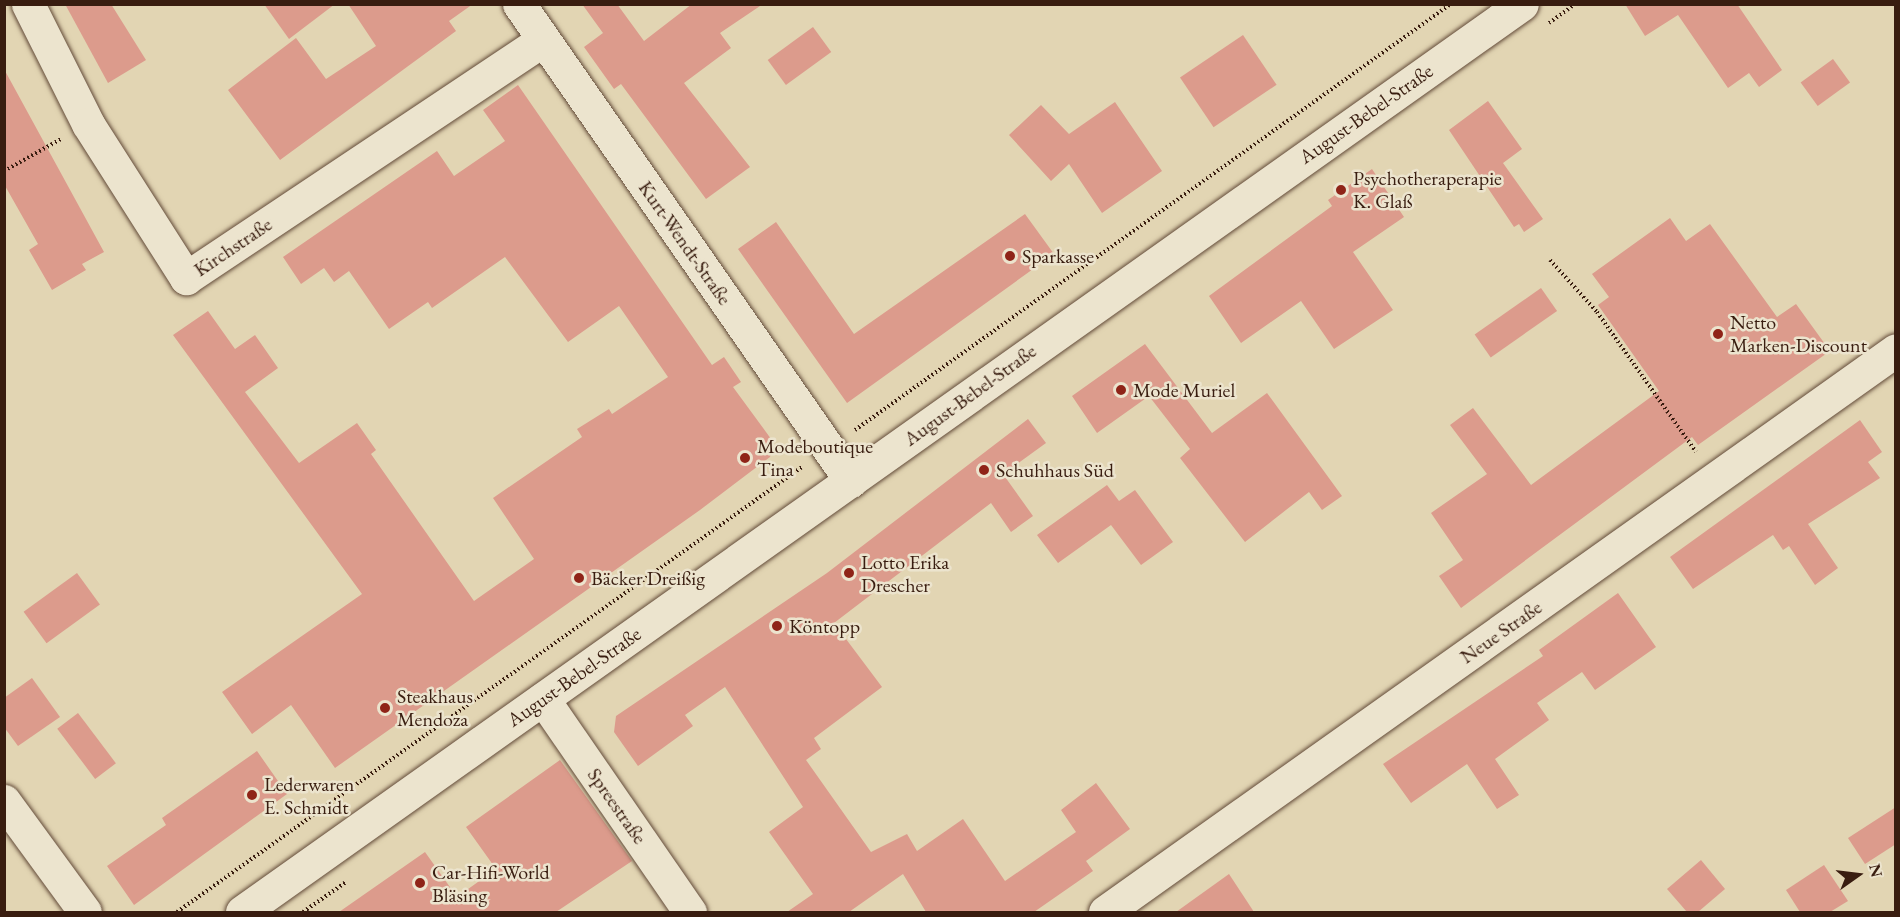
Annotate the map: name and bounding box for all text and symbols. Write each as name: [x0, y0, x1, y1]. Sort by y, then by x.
street label: August-Bebel-Straße: [1294, 59, 1438, 169]
place label: Psychotheraperapie K. Glaß: [1353, 166, 1502, 213]
street label: Kurt-Wendt-Straße: [633, 176, 737, 310]
marker: Psychotheraperapie K. Glaß: [1334, 183, 1348, 197]
street label: Kirchstraße: [189, 212, 277, 282]
place label: Sparkasse: [1022, 244, 1094, 268]
marker: Sparkasse: [1003, 249, 1017, 263]
place label: Netto Marken-Discount: [1730, 310, 1867, 357]
marker: Netto Marken-Discount: [1711, 327, 1725, 341]
street label: August-Bebel-Straße: [899, 339, 1041, 451]
place label: Mode Muriel: [1133, 378, 1235, 402]
marker: Mode Muriel: [1114, 383, 1128, 397]
place label: Modeboutique Tina: [757, 434, 873, 481]
marker: Modeboutique Tina: [738, 451, 752, 465]
place label: Schuhhaus Süd: [996, 458, 1114, 482]
marker: Schuhhaus Süd: [977, 463, 991, 477]
place label: Lotto Erika Drescher: [861, 550, 949, 597]
place label: Bäcker Dreißig: [591, 566, 705, 590]
marker: Lotto Erika Drescher: [842, 566, 856, 580]
marker: Bäcker Dreißig: [572, 571, 586, 585]
street label: Neue Straße: [1456, 595, 1546, 669]
place label: Köntopp: [789, 614, 860, 638]
marker: Köntopp: [770, 619, 784, 633]
street label: August-Bebel-Straße: [502, 622, 646, 732]
place label: Steakhaus Mendoza: [397, 684, 473, 731]
marker: Steakhaus Mendoza: [378, 701, 392, 715]
street label: Spreestraße: [582, 763, 652, 849]
place label: Lederwaren E. Schmidt: [264, 772, 354, 819]
marker: Lederwaren E. Schmidt: [245, 788, 259, 802]
north arrow: [1828, 845, 1888, 905]
place label: Car-Hifi-World Bläsing: [432, 860, 550, 907]
text: N: [1864, 862, 1888, 879]
marker: Car-Hifi-World Bläsing: [413, 876, 427, 890]

